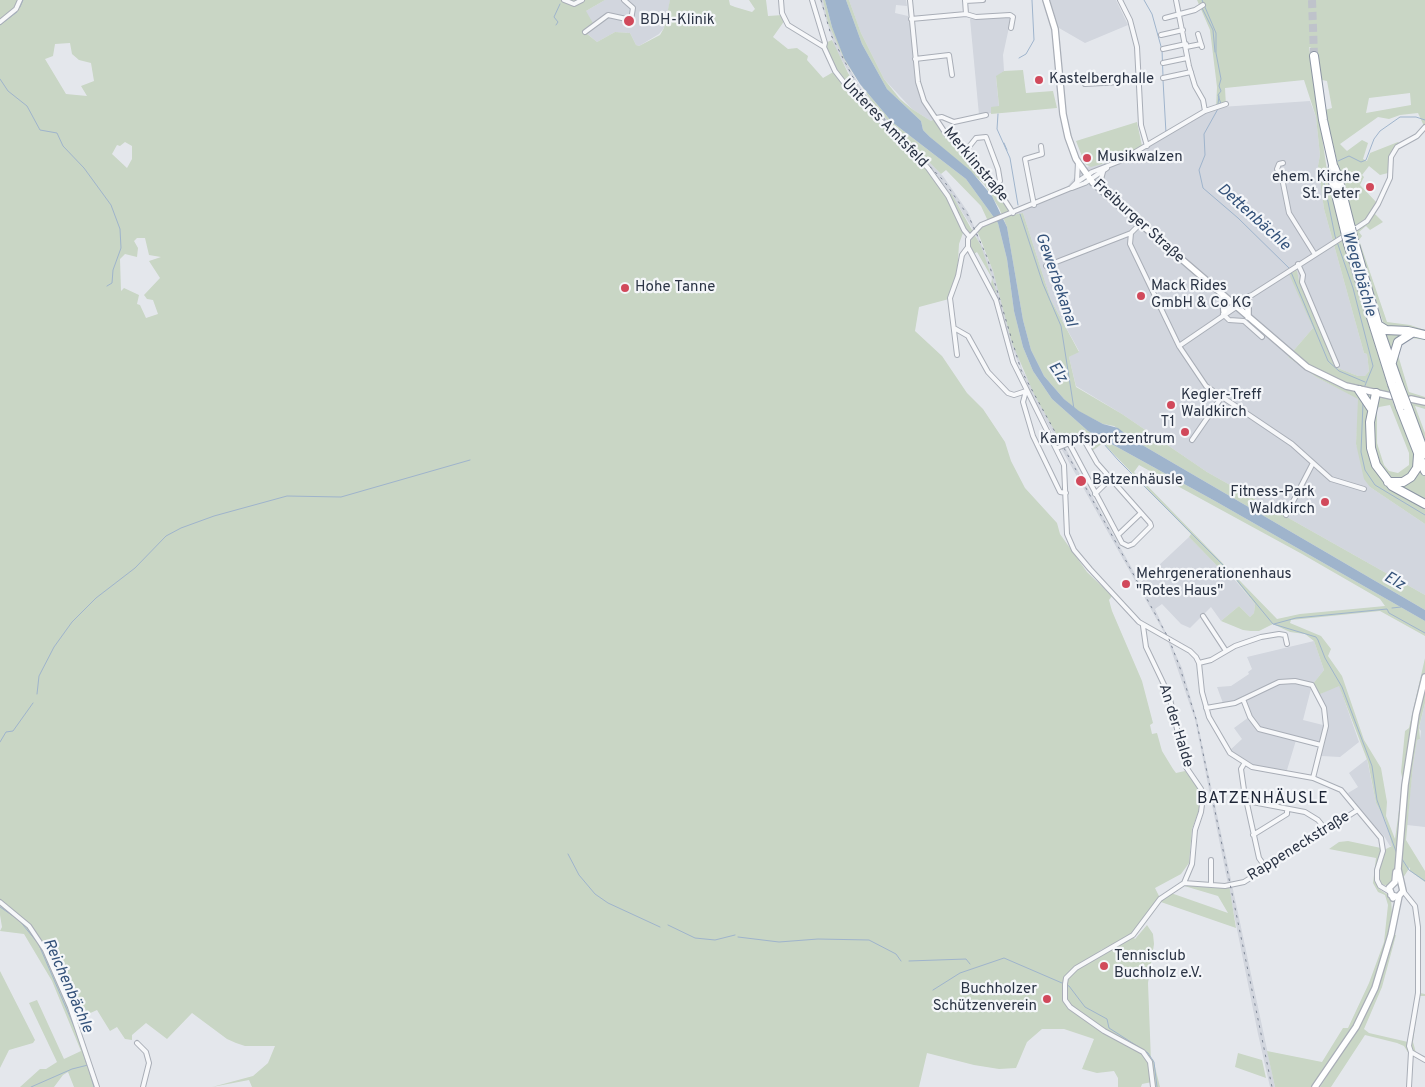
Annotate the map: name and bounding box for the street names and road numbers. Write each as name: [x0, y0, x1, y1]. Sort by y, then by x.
street label: Unteres Amtsfeld: [837, 76, 931, 172]
street label: Merklinstraße: [939, 124, 1011, 206]
street label: Freiburger Straße: [1089, 176, 1187, 268]
street label: An der Halde: [1154, 682, 1196, 770]
street label: Rappeneckstraße: [1245, 808, 1353, 886]

